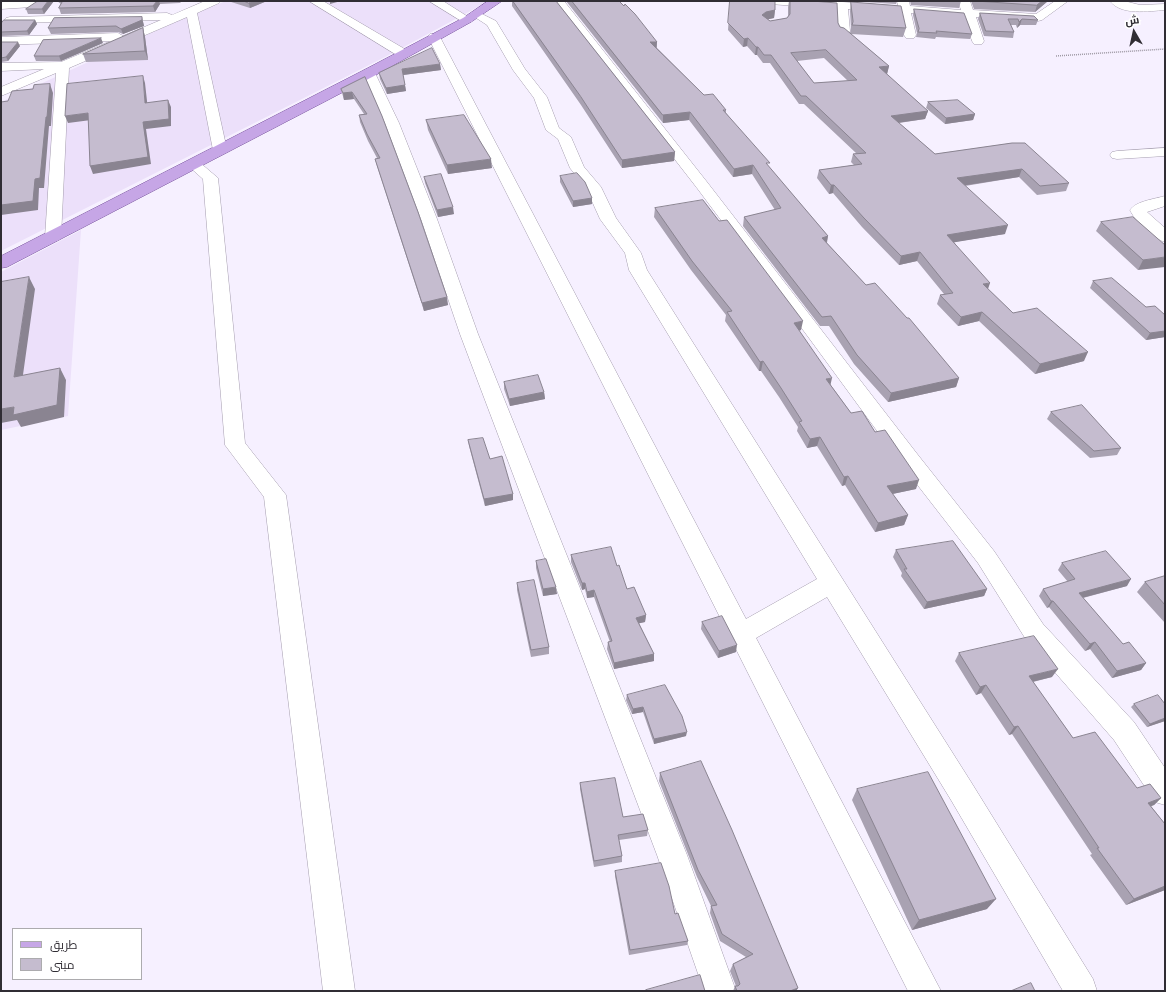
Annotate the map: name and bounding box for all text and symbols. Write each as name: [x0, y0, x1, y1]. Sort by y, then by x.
north arrow: [1114, 12, 1154, 52]
text: ش: [1124, 13, 1140, 27]
legend: [12, 928, 142, 980]
text: طريق: [50, 938, 77, 952]
text: مبنى: [50, 958, 75, 972]

